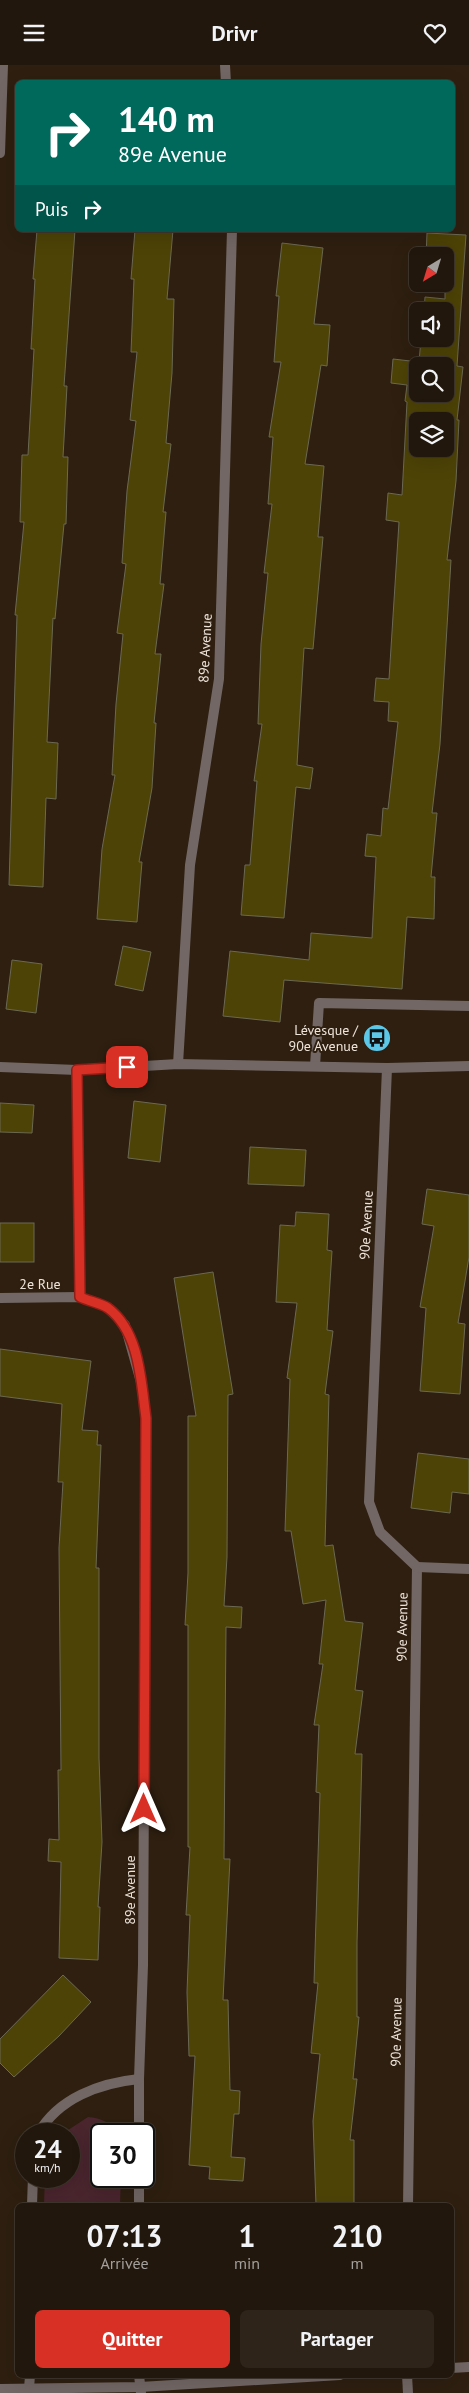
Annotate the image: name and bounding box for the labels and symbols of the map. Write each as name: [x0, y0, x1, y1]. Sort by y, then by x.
north arrow: [409, 247, 454, 293]
street label: 89e Avenue: [194, 613, 216, 683]
place label: Lévesque / 90e Avenue: [289, 1021, 359, 1055]
bus stop icon: Lévesque / 90e Avenue: [362, 1023, 392, 1053]
pin: [106, 1046, 148, 1088]
street label: 90e Avenue: [355, 1190, 377, 1260]
street label: 2e Rue: [19, 1275, 61, 1293]
street label: 90e Avenue: [392, 1592, 412, 1662]
position arrow: [117, 1782, 169, 1834]
street label: 89e Avenue: [121, 1855, 139, 1925]
street label: 90e Avenue: [386, 1997, 406, 2067]
speed limit sign: 30: [90, 2123, 155, 2188]

